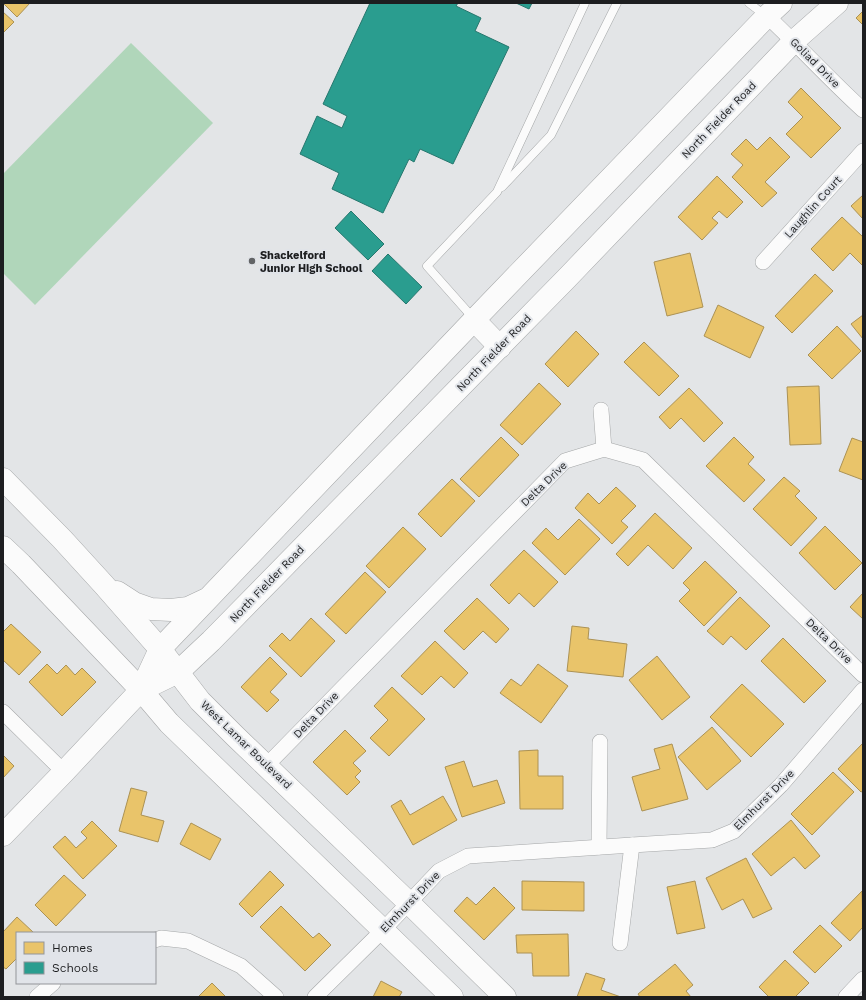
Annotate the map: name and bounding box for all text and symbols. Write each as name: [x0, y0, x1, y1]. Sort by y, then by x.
street label: Goliad Drive: [787, 35, 843, 91]
street label: North Fielder Road: [679, 79, 759, 161]
street label: Laughlin Court: [782, 173, 844, 241]
place label: Shackelford Junior High School: [260, 249, 363, 275]
marker: Shackelford Junior High School: [247, 256, 257, 266]
street label: North Fielder Road: [454, 312, 534, 394]
street label: Delta Drive: [518, 459, 570, 509]
street label: North Fielder Road: [227, 543, 307, 625]
street label: Delta Drive: [803, 616, 855, 666]
street label: Delta Drive: [291, 689, 341, 741]
street label: West Lamar Boulevard: [198, 698, 294, 792]
street label: Elmhurst Drive: [731, 767, 797, 833]
street label: Elmhurst Drive: [377, 869, 443, 935]
legend: [16, 932, 156, 984]
text: Homes: [52, 941, 93, 955]
text: Schools: [52, 961, 98, 975]

